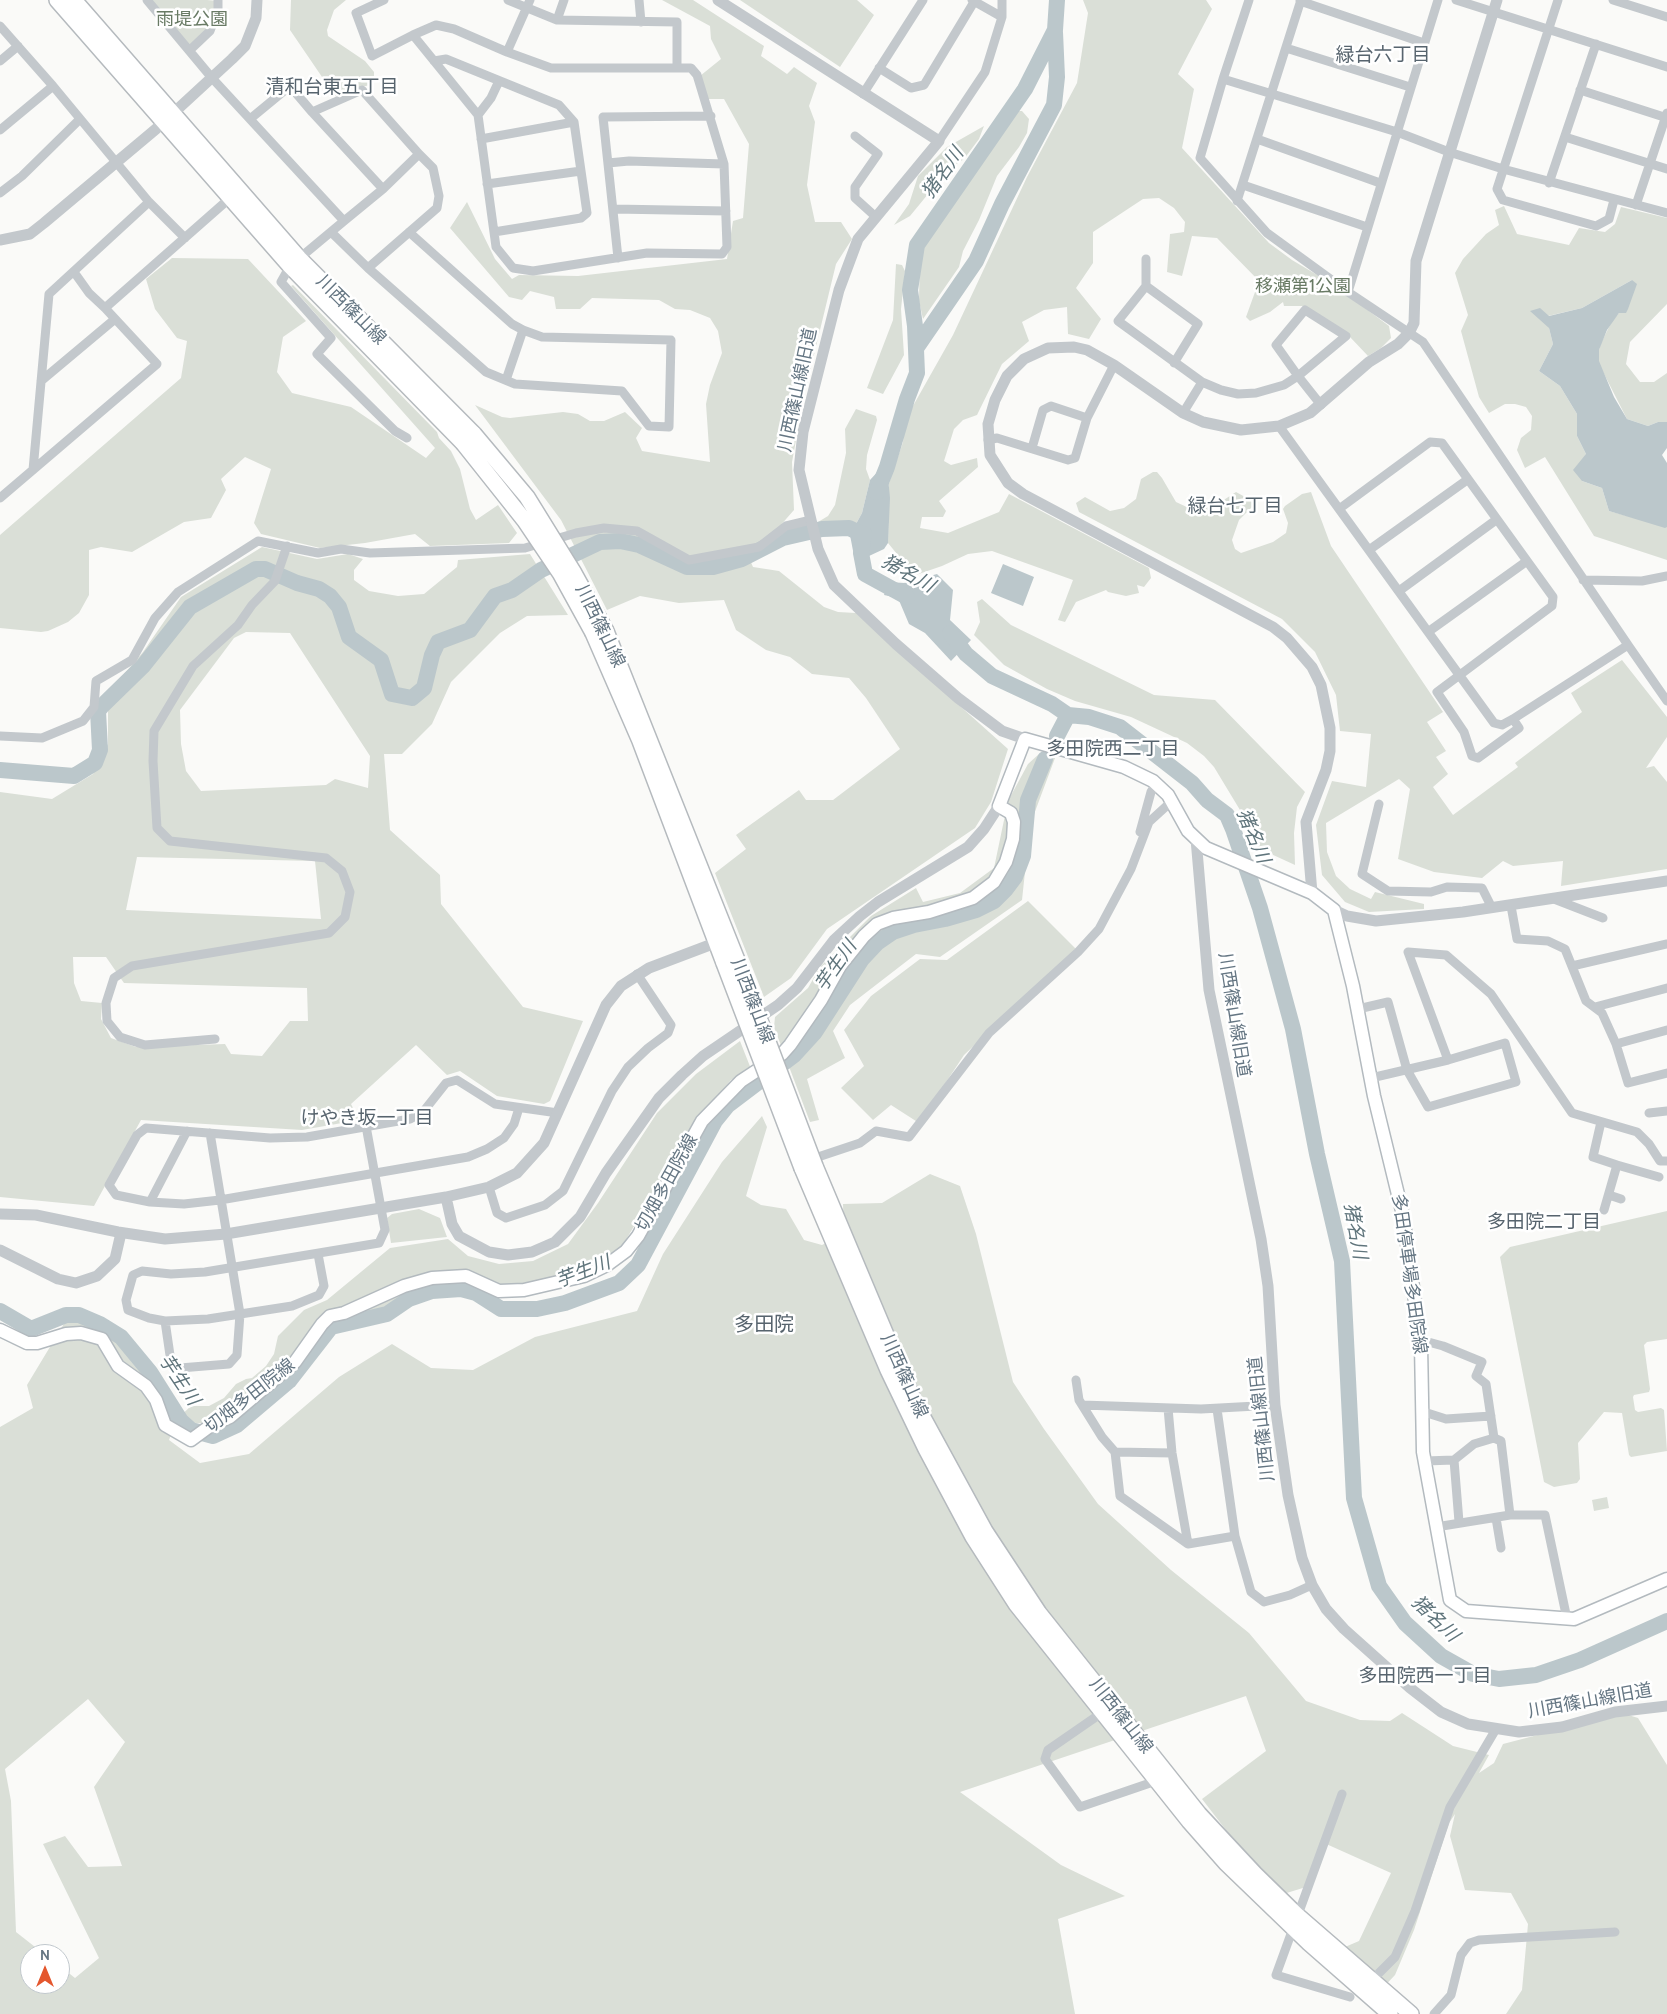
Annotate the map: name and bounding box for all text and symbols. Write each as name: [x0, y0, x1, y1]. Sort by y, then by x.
park label: 雨堤公園: [156, 9, 228, 31]
district label: 緑台六丁目: [1336, 44, 1430, 66]
district label: 清和台東五丁目: [266, 76, 398, 98]
water label: 猪名川: [917, 143, 969, 203]
street label: 川西篠山線: [312, 271, 390, 349]
park label: 移瀬第1公園: [1255, 276, 1351, 298]
street label: 川西篠山線旧道: [774, 326, 822, 454]
district label: 緑台七丁目: [1188, 495, 1282, 517]
water label: 猪名川: [878, 550, 938, 598]
street label: 川西篠山線: [571, 581, 629, 671]
district label: 多田院西二丁目: [1047, 738, 1179, 760]
water label: 猪名川: [1231, 805, 1275, 867]
water label: 芋生川: [810, 936, 862, 996]
street label: 川西篠山線旧道: [1213, 951, 1255, 1079]
street label: 川西篠山線: [726, 955, 778, 1047]
district label: けやき坂一丁目: [301, 1107, 433, 1129]
street label: 切畑多田院線: [631, 1131, 703, 1235]
street label: 多田停車場多田院線: [1387, 1192, 1431, 1356]
water label: 猪名川: [1339, 1201, 1371, 1261]
district label: 多田院二丁目: [1487, 1211, 1601, 1233]
water label: 芋生川: [552, 1251, 614, 1293]
district label: 多田院: [734, 1313, 794, 1337]
street label: 川西篠山線: [876, 1330, 932, 1422]
water label: 芋生川: [154, 1350, 204, 1410]
street label: 切畑多田院線: [201, 1354, 299, 1438]
street label: 川西篠山線旧道: [1245, 1355, 1279, 1483]
water label: 猪名川: [1407, 1591, 1463, 1647]
district label: 多田院西一丁目: [1359, 1665, 1491, 1687]
street label: 川西篠山線: [1085, 1674, 1157, 1758]
street label: 川西篠山線旧道: [1526, 1679, 1654, 1723]
north arrow: [20, 1944, 70, 1994]
text: N: [40, 1946, 50, 1964]

